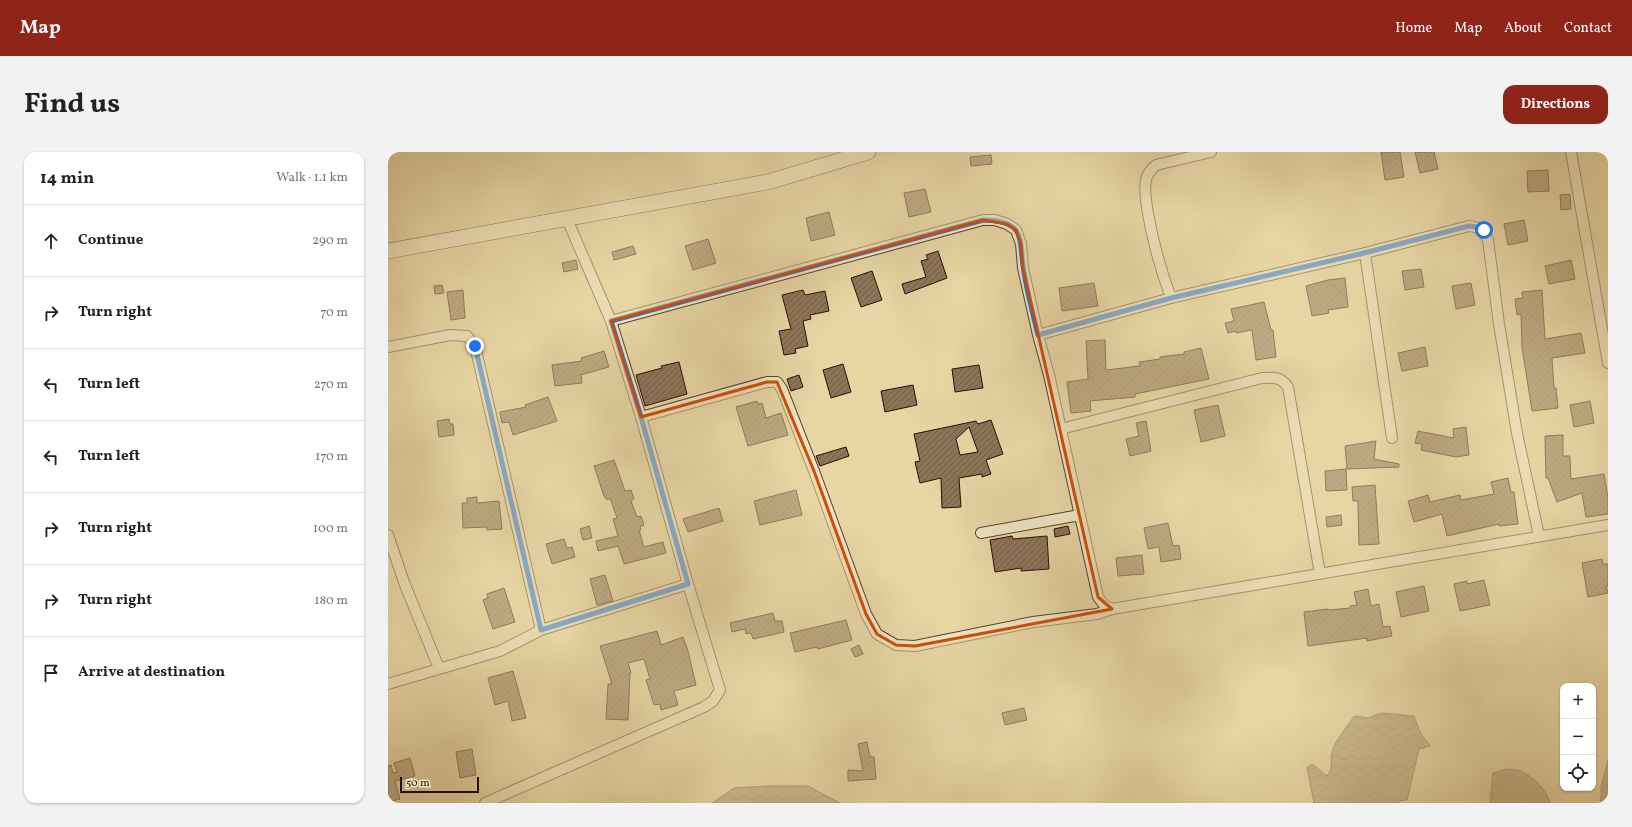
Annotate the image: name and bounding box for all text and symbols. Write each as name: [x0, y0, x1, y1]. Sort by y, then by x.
text: Map: [20, 15, 61, 41]
text: Home: [1395, 19, 1432, 38]
text: Map: [1454, 19, 1482, 38]
text: About: [1504, 19, 1542, 38]
text: Contact: [1564, 19, 1612, 38]
text: Find us: [24, 85, 120, 124]
button: Directions: [1503, 85, 1608, 124]
text: 14 min: [40, 167, 94, 190]
text: Walk · 1.1 km: [276, 169, 348, 187]
route start: [1475, 221, 1493, 239]
icon: ahead: [40, 230, 62, 252]
text: Continue: [78, 230, 143, 251]
text: 290 m: [312, 232, 348, 250]
icon: right: [40, 302, 62, 324]
text: Turn right: [78, 302, 152, 323]
text: 70 m: [320, 304, 348, 322]
route end: [466, 337, 484, 355]
icon: left: [40, 374, 62, 396]
text: Turn left: [78, 374, 140, 395]
text: 270 m: [314, 376, 348, 394]
icon: left: [40, 446, 62, 468]
text: Turn left: [78, 446, 140, 467]
text: 170 m: [315, 448, 348, 466]
icon: right: [40, 518, 62, 540]
text: Turn right: [78, 518, 152, 539]
text: 100 m: [313, 520, 348, 538]
icon: right: [40, 590, 62, 612]
text: Turn right: [78, 590, 152, 611]
text: 180 m: [314, 592, 348, 610]
icon: arrive: [40, 662, 62, 684]
text: Arrive at destination: [78, 662, 225, 683]
map controls: [1560, 683, 1596, 791]
button: +: [1560, 683, 1596, 719]
button: −: [1560, 719, 1596, 755]
button: locate: [1560, 755, 1596, 791]
scale bar: [400, 775, 479, 794]
text: 50 m: [406, 776, 430, 791]

